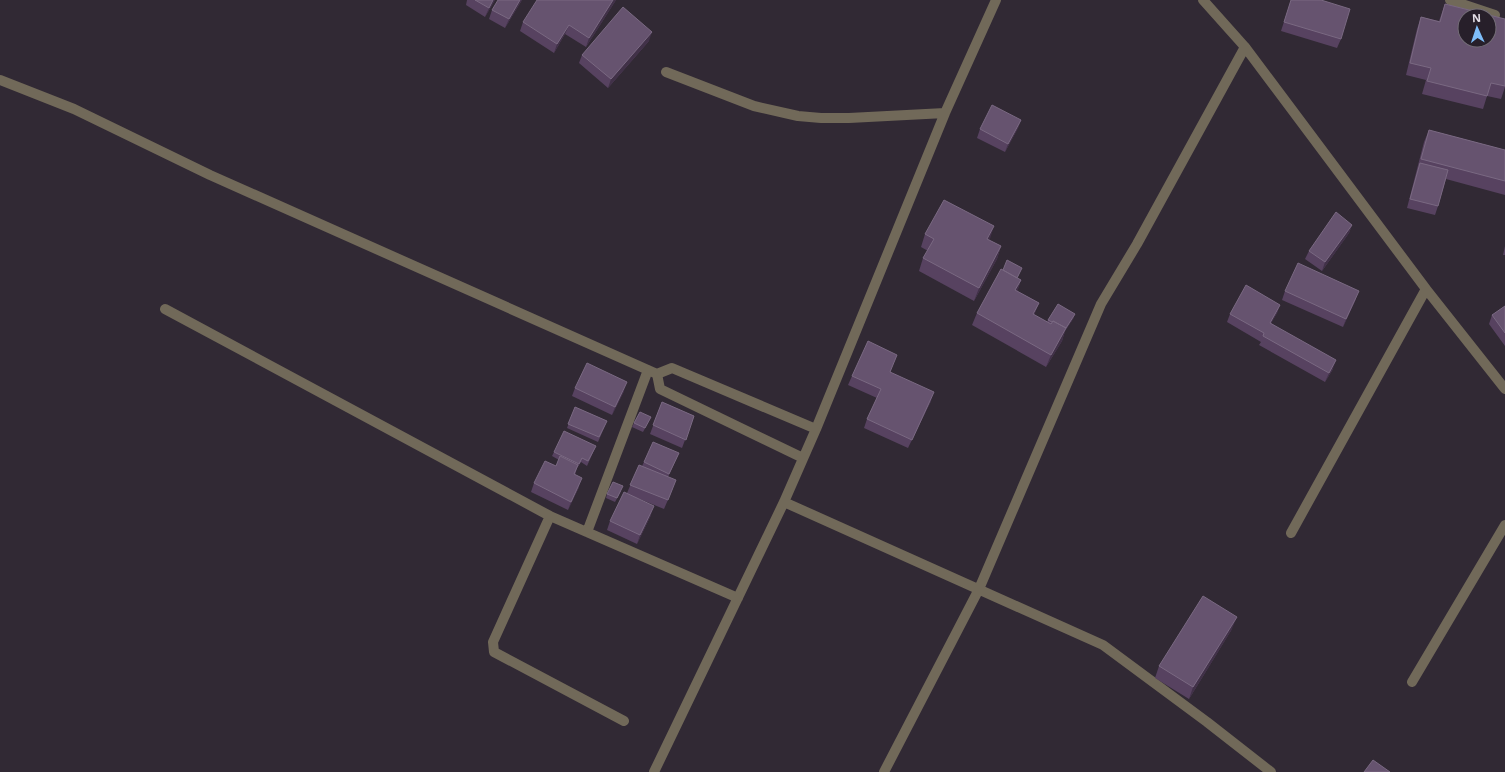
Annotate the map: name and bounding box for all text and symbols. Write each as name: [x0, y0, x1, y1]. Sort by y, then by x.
north arrow: [1457, 8, 1497, 48]
text: N: [1472, 10, 1481, 25]

